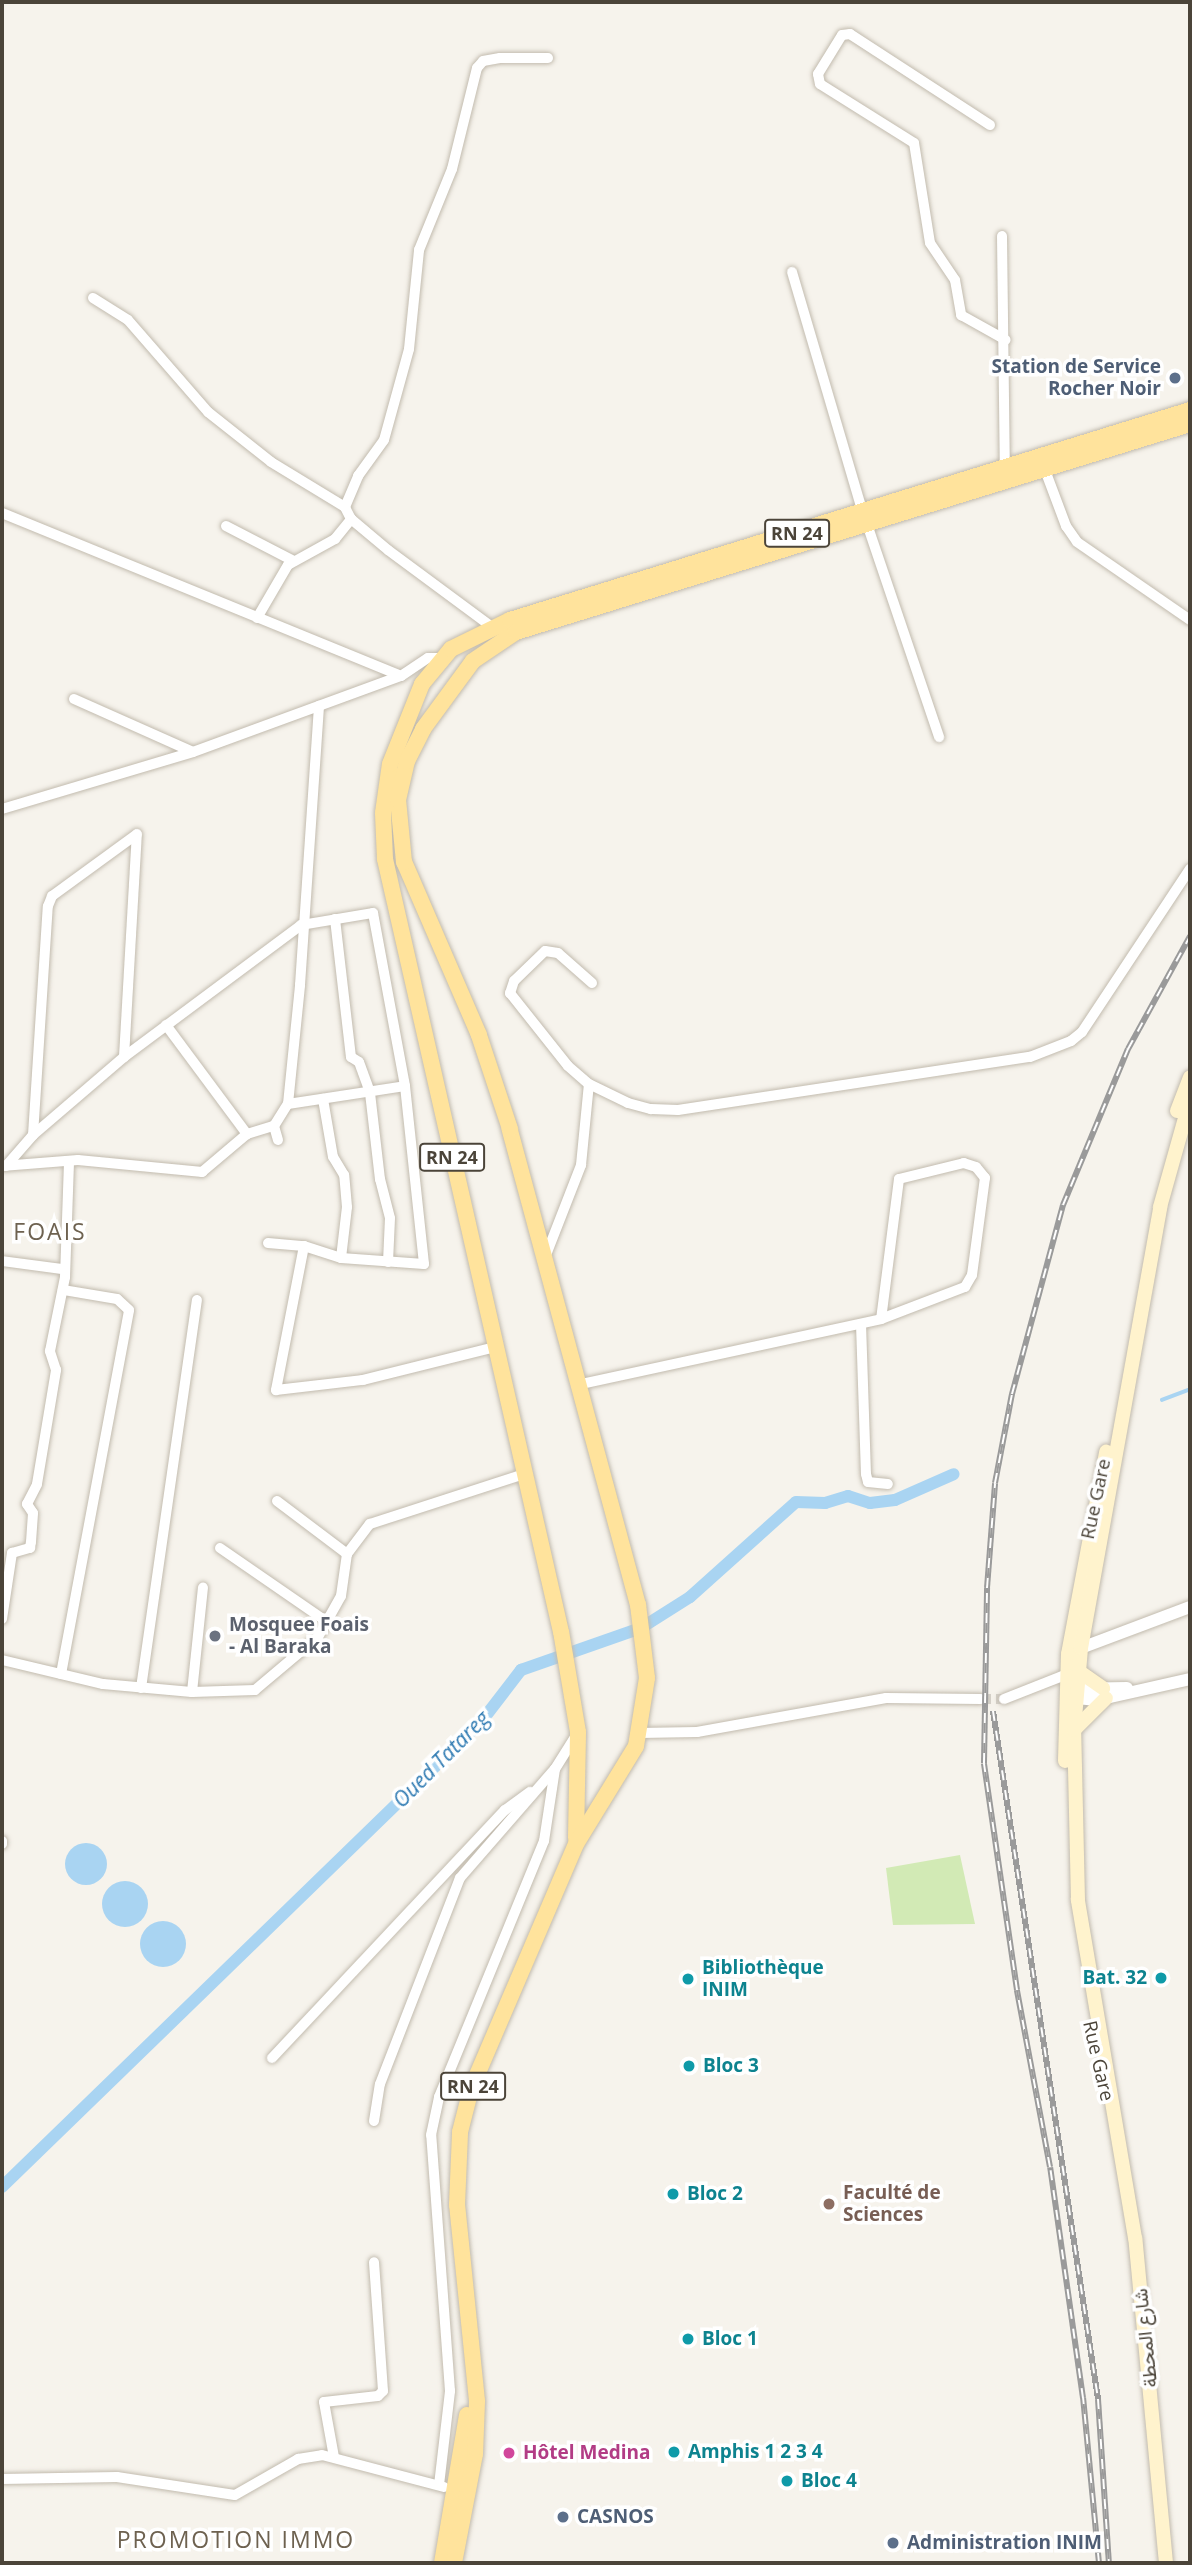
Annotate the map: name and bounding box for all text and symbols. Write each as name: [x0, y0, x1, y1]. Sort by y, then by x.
place label: Station de Service Rocher Noir: [991, 356, 1161, 400]
marker: Station de Service Rocher Noir: [1167, 370, 1183, 386]
road number: RN 24: [764, 518, 830, 548]
road number: RN 24: [419, 1142, 485, 1172]
district label: FOAIS: [14, 1217, 86, 1245]
street label: Rue Gare: [1076, 1457, 1116, 1541]
place label: Mosquee Foais - Al Baraka: [229, 1614, 369, 1658]
marker: Mosquee Foais - Al Baraka: [207, 1628, 223, 1644]
water label: Oued Tatareg: [388, 1706, 494, 1812]
place label: Bibliothèque INIM: [702, 1957, 824, 2001]
place label: Bat. 32: [1082, 1967, 1147, 1989]
marker: Bat. 32: [1153, 1970, 1169, 1986]
marker: Bibliothèque INIM: [680, 1971, 696, 1987]
street label: Rue Gare: [1078, 2019, 1118, 2103]
place label: Bloc 3: [703, 2055, 759, 2077]
marker: Bloc 3: [681, 2058, 697, 2074]
road number: RN 24: [440, 2072, 506, 2100]
place label: Faculté de Sciences: [843, 2182, 941, 2226]
place label: Bloc 2: [687, 2183, 743, 2205]
marker: Bloc 2: [665, 2186, 681, 2202]
marker: Faculté de Sciences: [821, 2196, 837, 2212]
street label: شارع المحطة: [1129, 2287, 1163, 2389]
place label: Bloc 1: [702, 2328, 758, 2350]
marker: Bloc 1: [680, 2331, 696, 2347]
place label: Amphis 1 2 3 4: [688, 2441, 823, 2463]
place label: Hôtel Medina: [523, 2442, 650, 2464]
marker: Amphis 1 2 3 4: [666, 2444, 682, 2460]
marker: Hôtel Medina: [501, 2445, 517, 2461]
place label: Bloc 4: [801, 2470, 857, 2492]
marker: Bloc 4: [779, 2473, 795, 2489]
place label: CASNOS: [577, 2506, 654, 2528]
marker: CASNOS: [555, 2509, 571, 2525]
district label: PROMOTION IMMO: [119, 2525, 353, 2553]
place label: Administration INIM: [907, 2532, 1102, 2554]
marker: Administration INIM: [885, 2535, 901, 2551]

